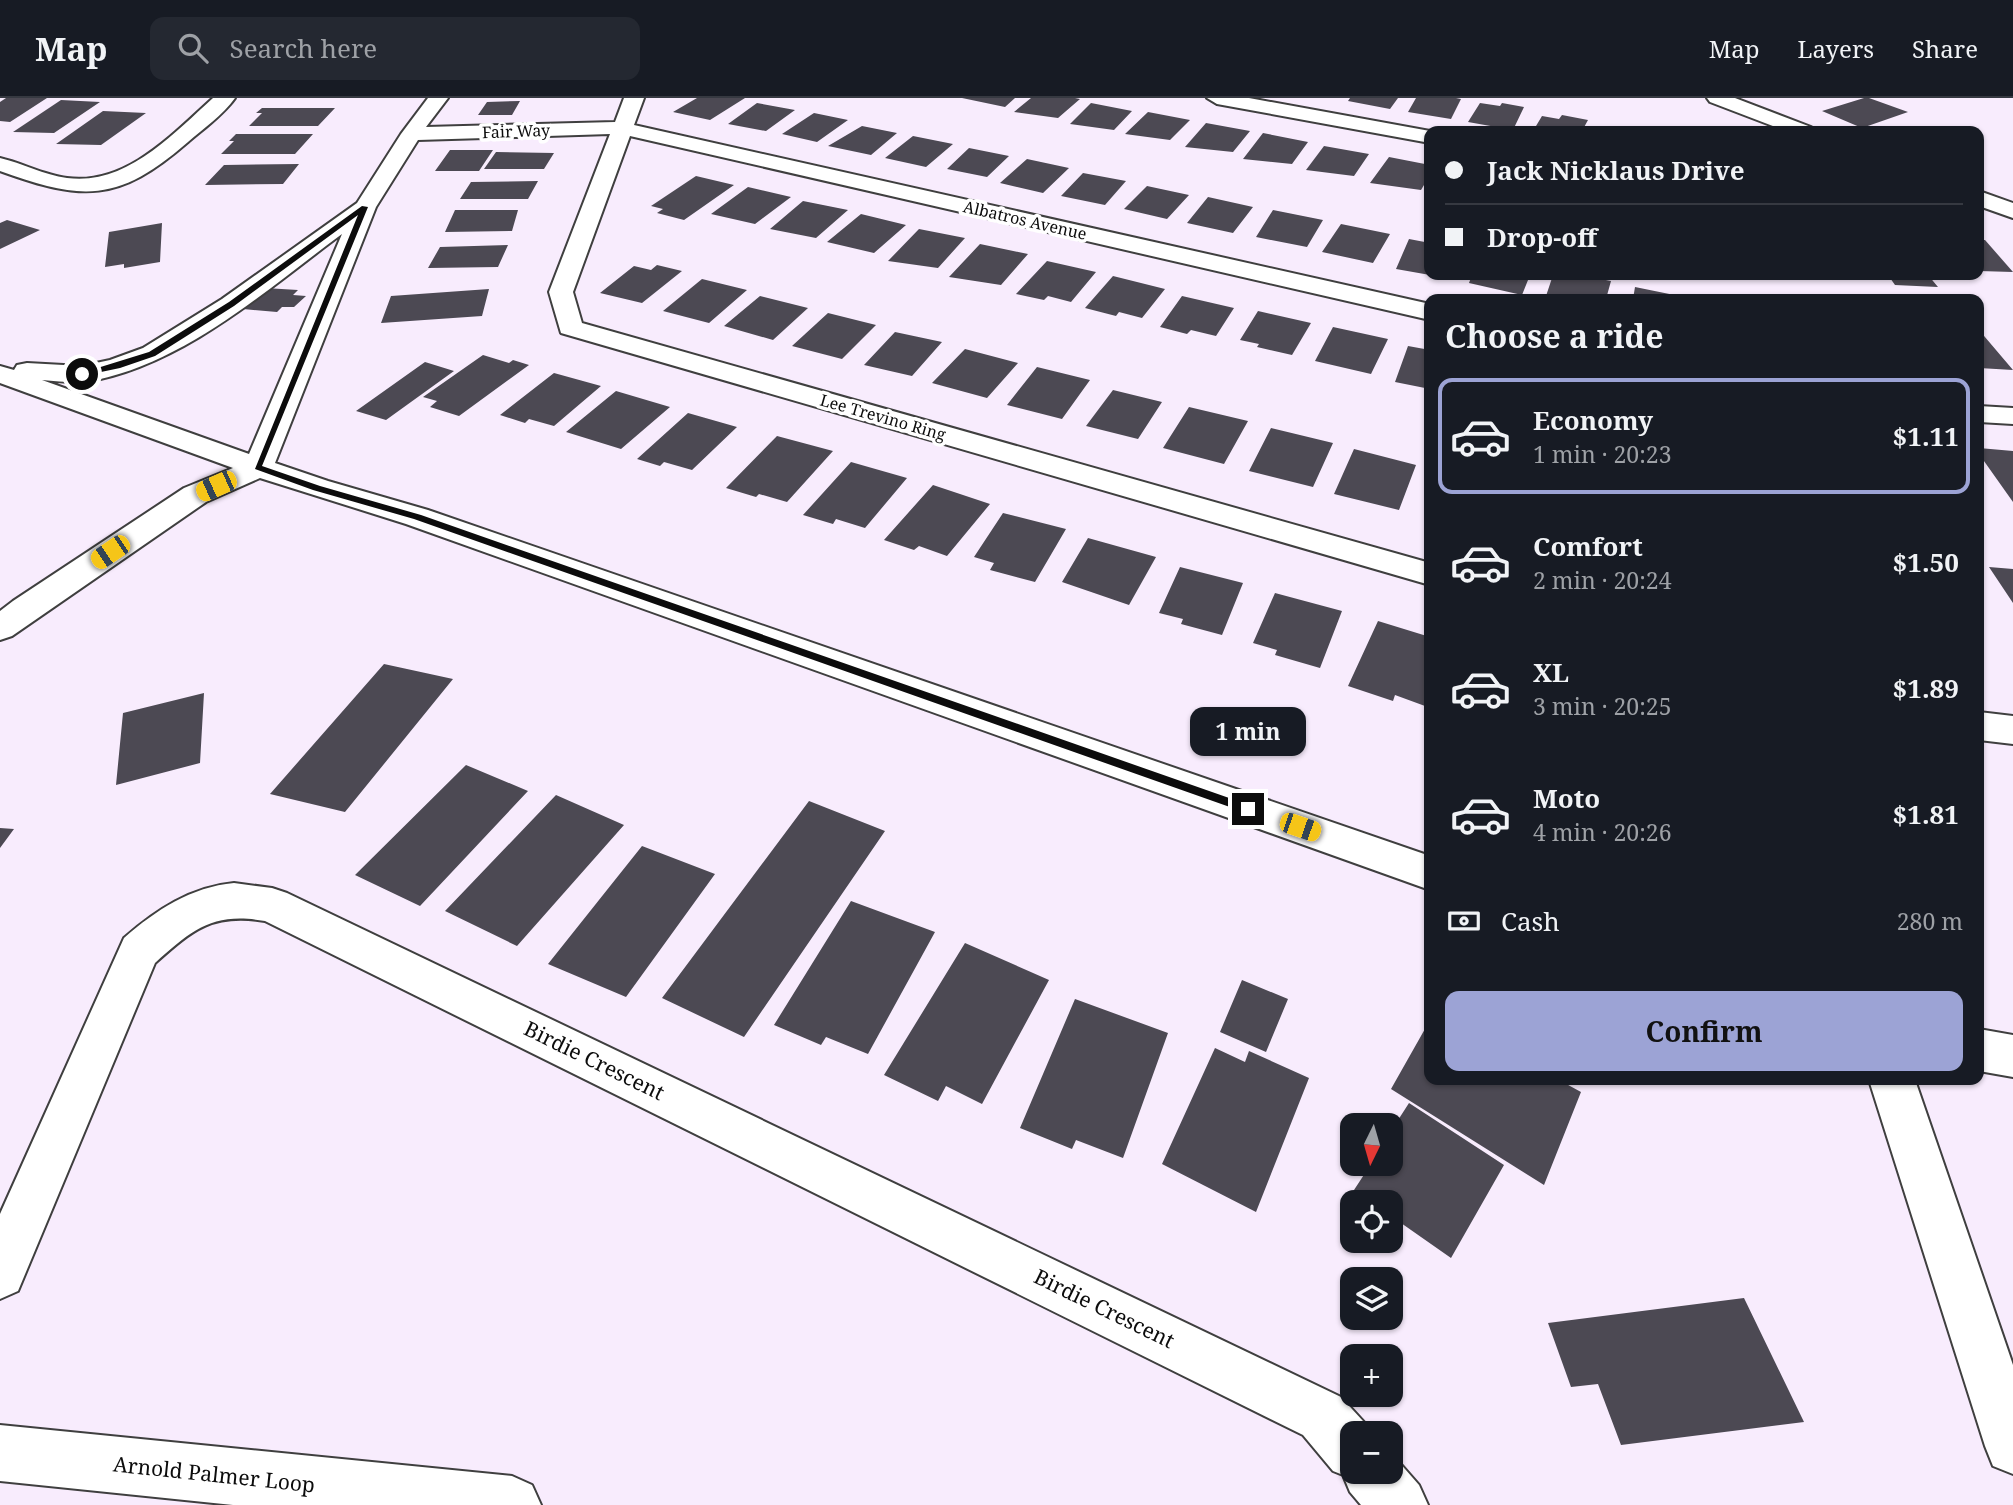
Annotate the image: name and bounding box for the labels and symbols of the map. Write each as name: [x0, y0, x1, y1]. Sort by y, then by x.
street label: Fair Way: [482, 119, 551, 143]
street label: Albatros Avenue: [961, 195, 1089, 245]
route start: [66, 358, 98, 390]
street label: Lee Trevino Ring: [818, 389, 949, 446]
car: [193, 468, 240, 504]
car: [87, 532, 134, 572]
callout: 1 min: [1190, 708, 1306, 756]
route end: [1232, 793, 1264, 825]
car: [1277, 810, 1324, 844]
street label: Birdie Crescent: [520, 1014, 669, 1106]
north arrow: [1340, 1113, 1404, 1176]
street label: Birdie Crescent: [1030, 1262, 1179, 1354]
street label: Arnold Palmer Loop: [112, 1449, 316, 1499]

